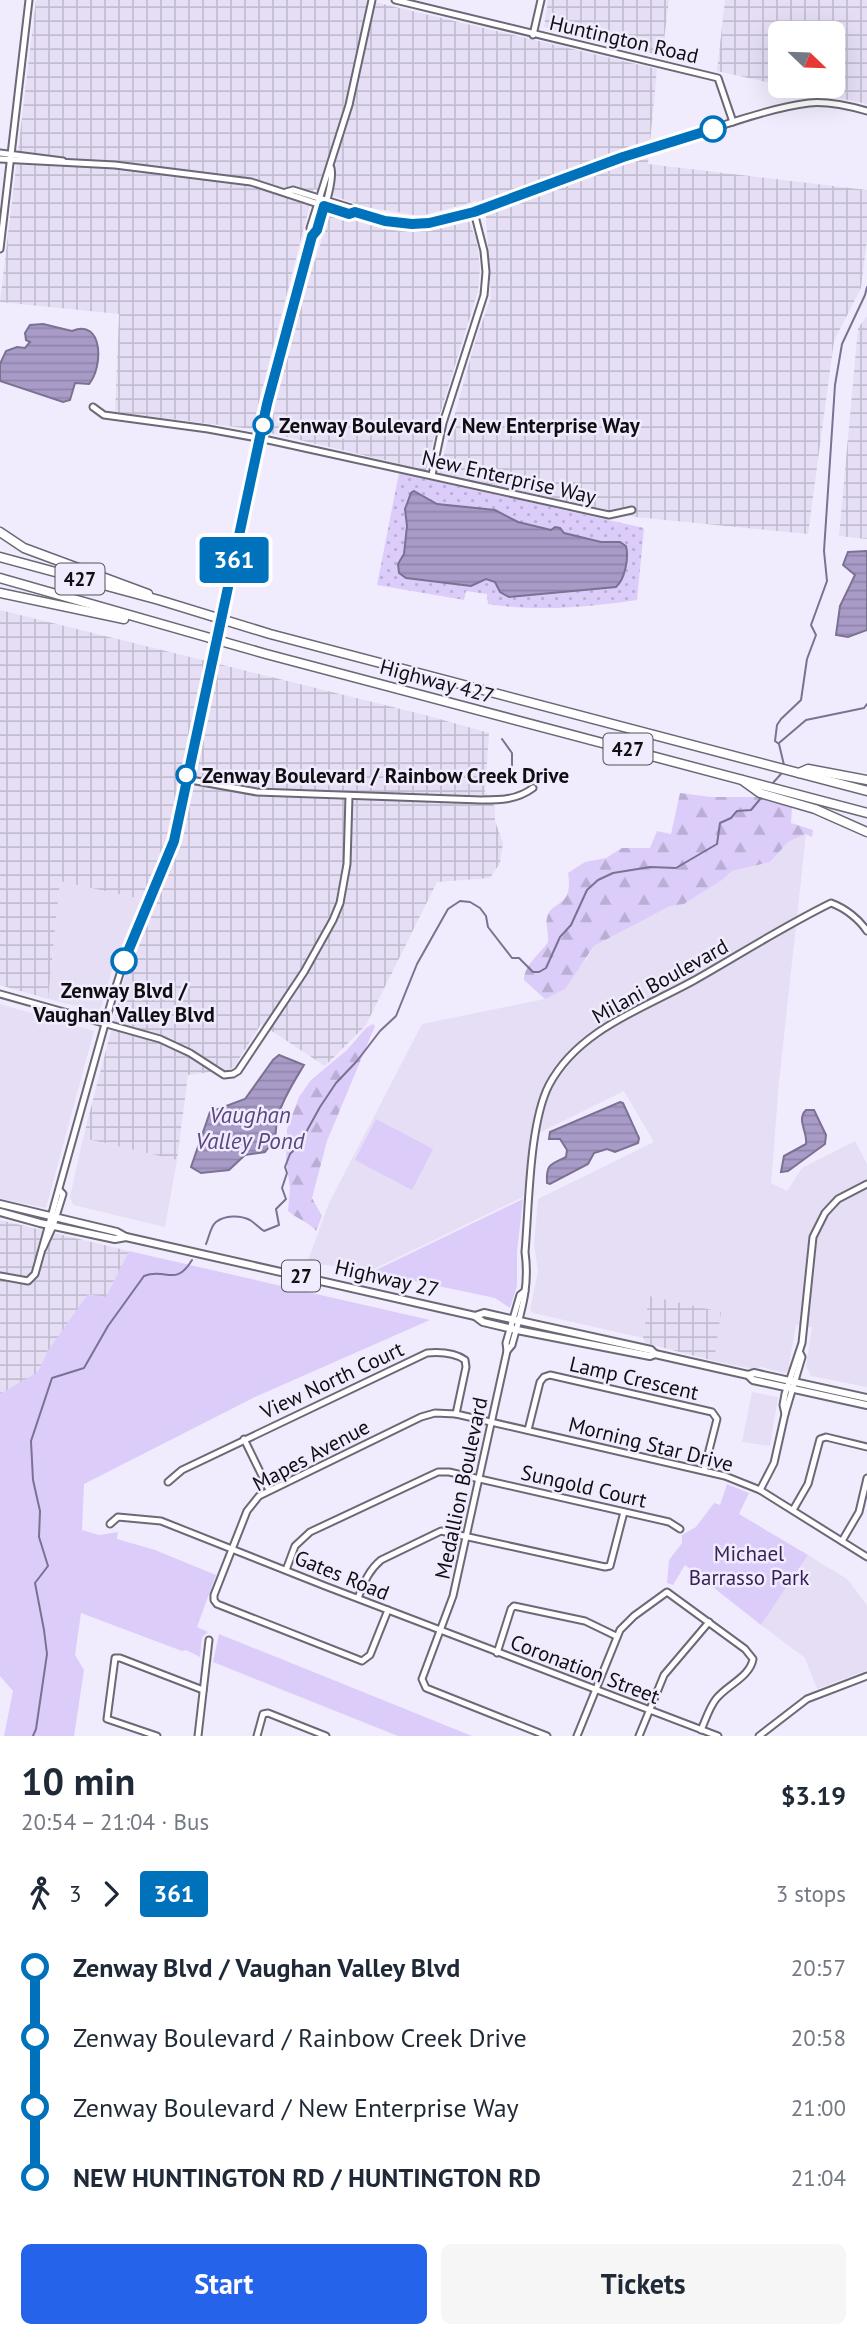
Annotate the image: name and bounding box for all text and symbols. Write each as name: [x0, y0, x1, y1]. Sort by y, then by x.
street label: Huntington Road: [547, 9, 701, 69]
north arrow: [768, 21, 845, 98]
map controls: [768, 21, 845, 98]
unlabelled marker: [700, 116, 726, 142]
place label: Zenway Boulevard / New Enterprise Way: [279, 412, 641, 439]
marker: Zenway Boulevard / New Enterprise Way: [253, 415, 273, 435]
street label: New Enterprise Way: [419, 444, 599, 510]
line badge: 361: [194, 537, 274, 583]
text: 361: [214, 544, 254, 575]
road number: 427: [56, 564, 104, 594]
street label: Highway 427: [377, 653, 497, 709]
road number: 427: [604, 734, 652, 764]
place label: Zenway Boulevard / Rainbow Creek Drive: [202, 762, 569, 789]
marker: Zenway Boulevard / Rainbow Creek Drive: [176, 765, 196, 785]
street label: Milani Boulevard: [587, 932, 733, 1030]
marker: Zenway Blvd / Vaughan Valley Blvd: [111, 948, 137, 974]
place label: Zenway Blvd / Vaughan Valley Blvd: [32, 977, 215, 1028]
water label: Vaughan Valley Pond: [196, 1100, 306, 1155]
street label: Highway 27: [332, 1253, 442, 1303]
road number: 27: [282, 1260, 320, 1292]
street label: View North Court: [255, 1335, 408, 1425]
street label: Lamp Crescent: [567, 1350, 701, 1406]
street label: Medallion Boulevard: [429, 1395, 493, 1581]
street label: Morning Star Drive: [566, 1410, 736, 1478]
street label: Mapes Avenue: [248, 1413, 374, 1497]
street label: Sungold Court: [518, 1458, 650, 1514]
park label: Michael Barrasso Park: [689, 1540, 809, 1591]
street label: Gates Road: [291, 1544, 393, 1606]
street label: Coronation Street: [507, 1628, 663, 1710]
text: 10 min: [21, 1756, 135, 1805]
text: $3.19: [781, 1779, 846, 1812]
text: 20:54 – 21:04 · Bus: [21, 1807, 209, 1836]
icon: walk: [21, 1875, 59, 1913]
icon: forward: [92, 1875, 130, 1913]
text: 361: [154, 1878, 194, 1909]
text: 3: [69, 1879, 82, 1908]
text: 3 stops: [776, 1879, 846, 1908]
text: Zenway Blvd / Vaughan Valley Blvd: [73, 1951, 460, 1984]
text: 20:57: [791, 1953, 846, 1982]
text: Zenway Boulevard / Rainbow Creek Drive: [73, 2021, 527, 2054]
text: 20:58: [791, 2023, 846, 2052]
text: Zenway Boulevard / New Enterprise Way: [73, 2091, 519, 2124]
text: 21:00: [791, 2093, 846, 2122]
text: NEW HUNTINGTON RD / HUNTINGTON RD: [73, 2161, 541, 2194]
text: 21:04: [791, 2163, 846, 2192]
button: Start: [21, 2244, 427, 2324]
button: Tickets: [441, 2244, 846, 2324]

